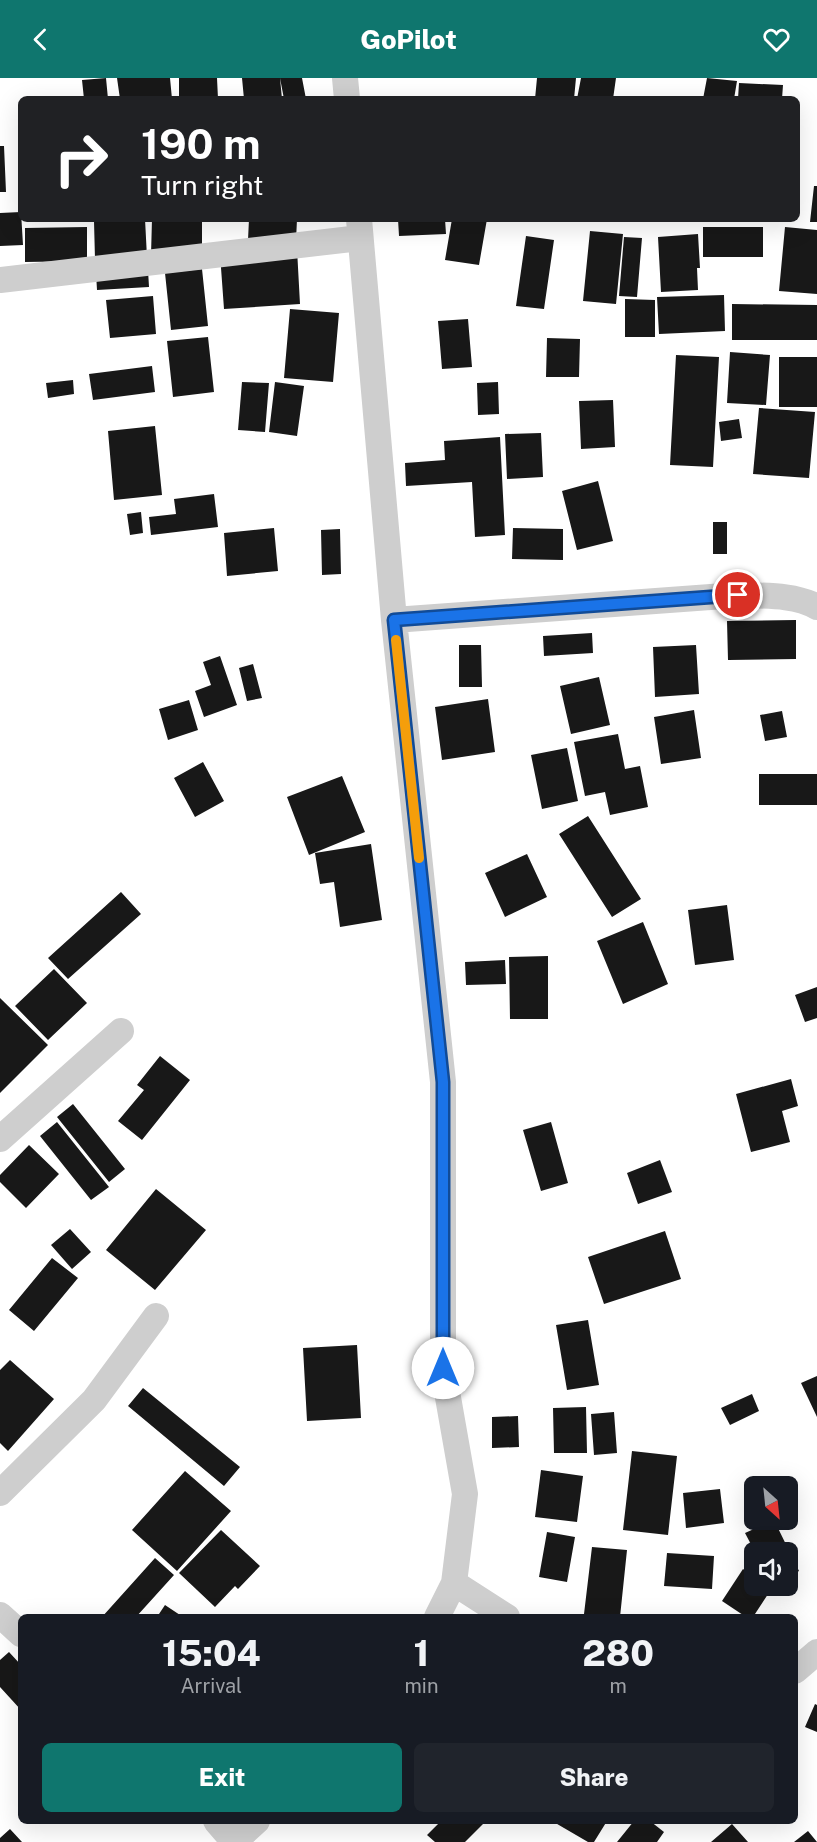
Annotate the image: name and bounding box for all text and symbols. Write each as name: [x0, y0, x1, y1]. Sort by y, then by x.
icon: back: [24, 23, 57, 56]
text: GoPilot: [360, 23, 457, 55]
icon: heart: [760, 23, 793, 56]
text: 190 m: [141, 119, 261, 168]
icon: right: [42, 120, 120, 198]
text: Turn right: [141, 169, 264, 201]
pin: [712, 569, 763, 620]
icon: arrive: [721, 578, 754, 611]
position arrow: [411, 1336, 475, 1400]
north arrow: [744, 1476, 798, 1530]
map controls: [744, 1476, 798, 1596]
button: sound: [744, 1542, 798, 1596]
text: 15:04: [162, 1632, 261, 1674]
text: 1: [414, 1632, 429, 1674]
text: 280: [582, 1632, 654, 1674]
text: Arrival: [180, 1674, 242, 1698]
text: min: [405, 1674, 438, 1698]
text: m: [610, 1674, 627, 1698]
button: Exit: [42, 1743, 402, 1812]
button: Share: [414, 1743, 774, 1812]

